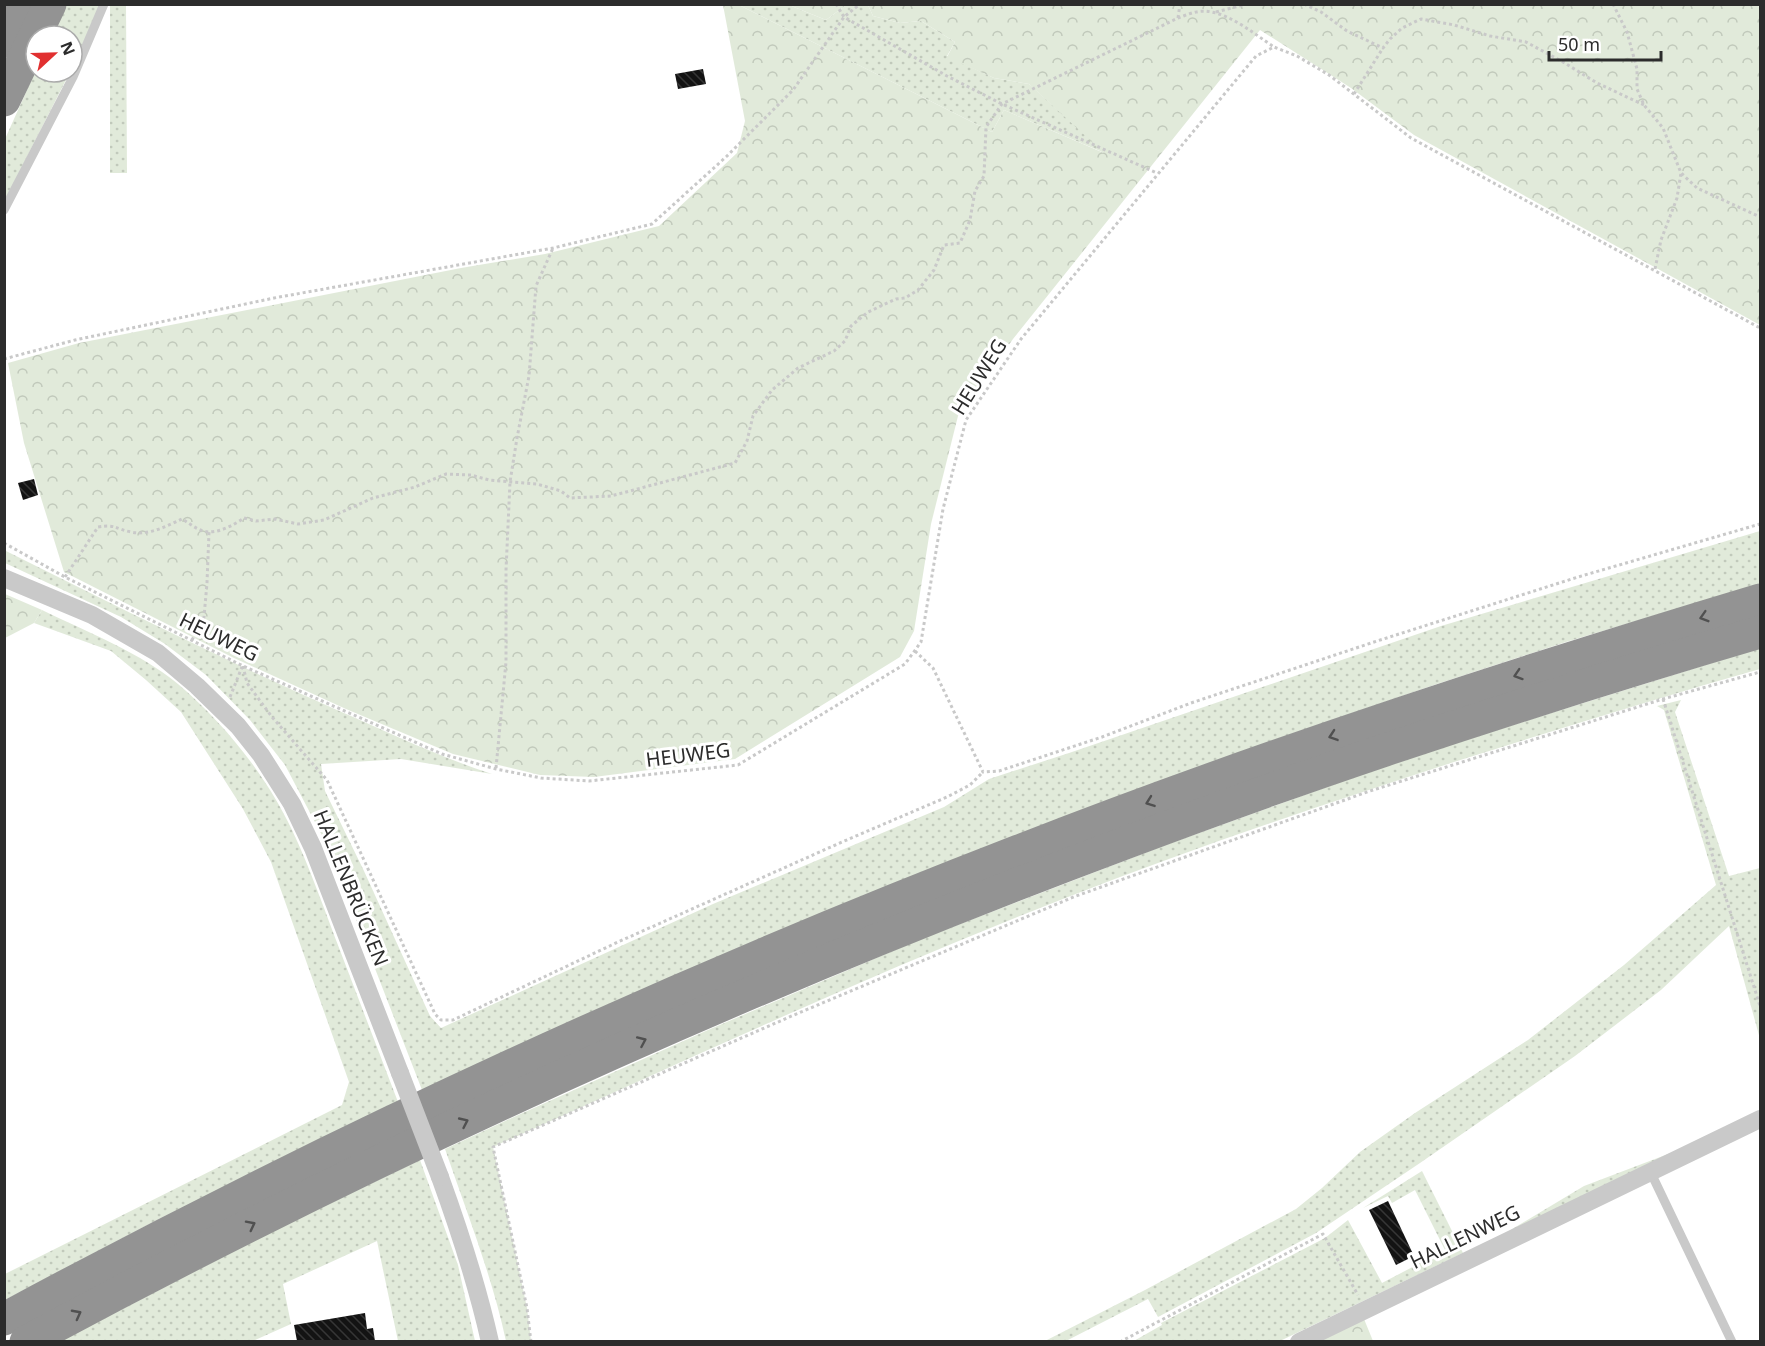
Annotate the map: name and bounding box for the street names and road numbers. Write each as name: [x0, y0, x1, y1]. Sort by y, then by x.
street label: HEUWEG: [945, 334, 1013, 420]
street label: HEUWEG: [175, 606, 263, 667]
street label: HEUWEG: [644, 736, 732, 773]
street label: HALLENBRÜCKEN: [308, 806, 395, 970]
street label: HALLENWEG: [1405, 1198, 1524, 1275]

